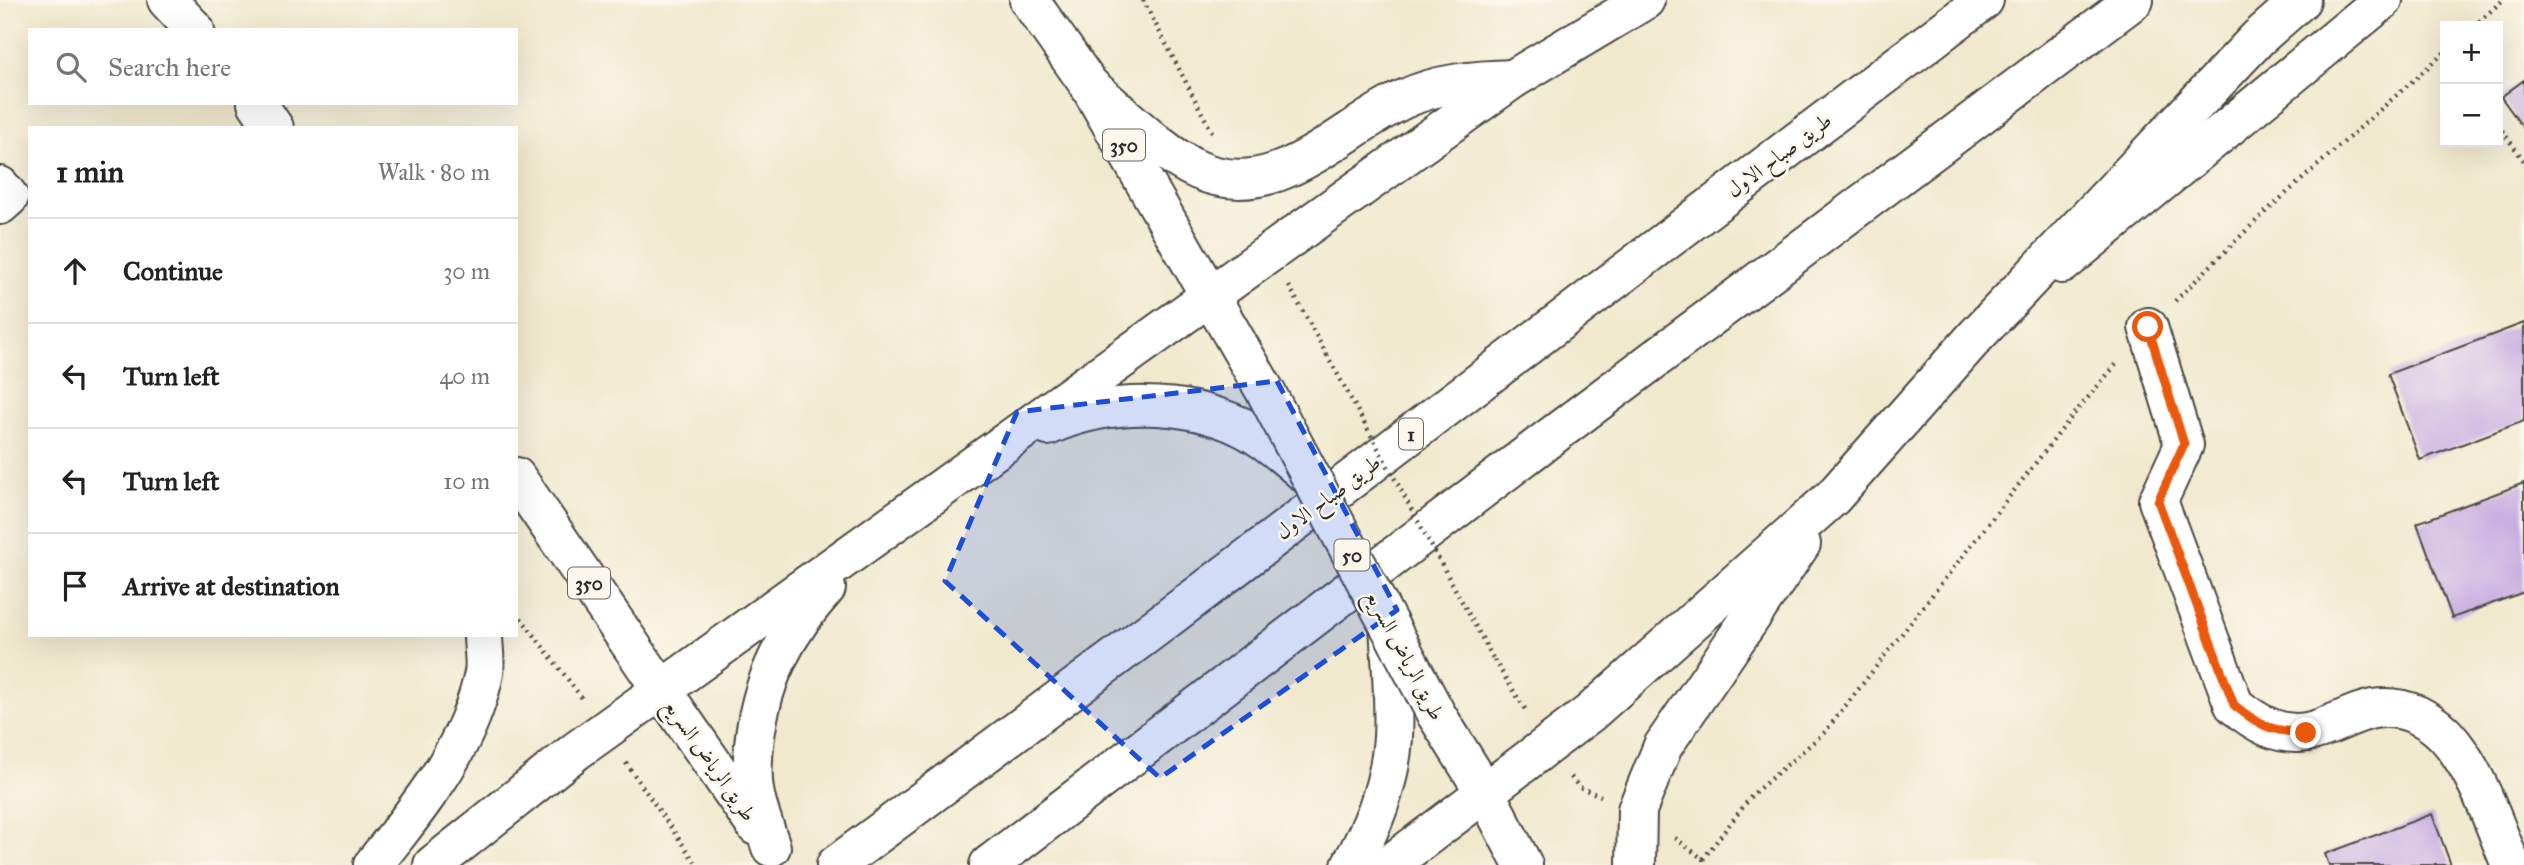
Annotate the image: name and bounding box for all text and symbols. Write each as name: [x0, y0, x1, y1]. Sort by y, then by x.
map controls: [2440, 21, 2503, 147]
button: +: [2440, 21, 2503, 84]
search box: [28, 28, 518, 105]
icon: search: [52, 48, 90, 86]
text: Search here: [108, 51, 231, 83]
button: −: [2440, 84, 2503, 147]
street label: طريق صباح الاول: [1721, 107, 1840, 208]
road number: 350: [1103, 130, 1145, 160]
text: 1 min: [56, 154, 124, 190]
text: Walk · 80 m: [378, 158, 490, 186]
icon: ahead: [56, 252, 94, 290]
text: Continue: [123, 255, 223, 287]
text: 30 m: [443, 257, 490, 285]
route start: [2132, 311, 2163, 342]
icon: left: [56, 357, 94, 395]
text: Turn left: [123, 360, 219, 392]
text: 40 m: [440, 362, 490, 390]
road number: 1: [1399, 418, 1423, 449]
street label: طريق صباح الاول: [1270, 449, 1389, 550]
icon: left: [56, 462, 94, 500]
text: Turn left: [123, 465, 219, 497]
text: 10 m: [443, 467, 490, 495]
road number: 50: [1334, 540, 1370, 570]
icon: arrive: [56, 567, 94, 605]
road number: 350: [568, 568, 610, 598]
text: Arrive at destination: [123, 570, 340, 602]
street label: طريق الرياض السريع: [1354, 585, 1450, 728]
street label: طريق الرياض السريع: [653, 693, 762, 830]
route end: [2290, 717, 2321, 748]

